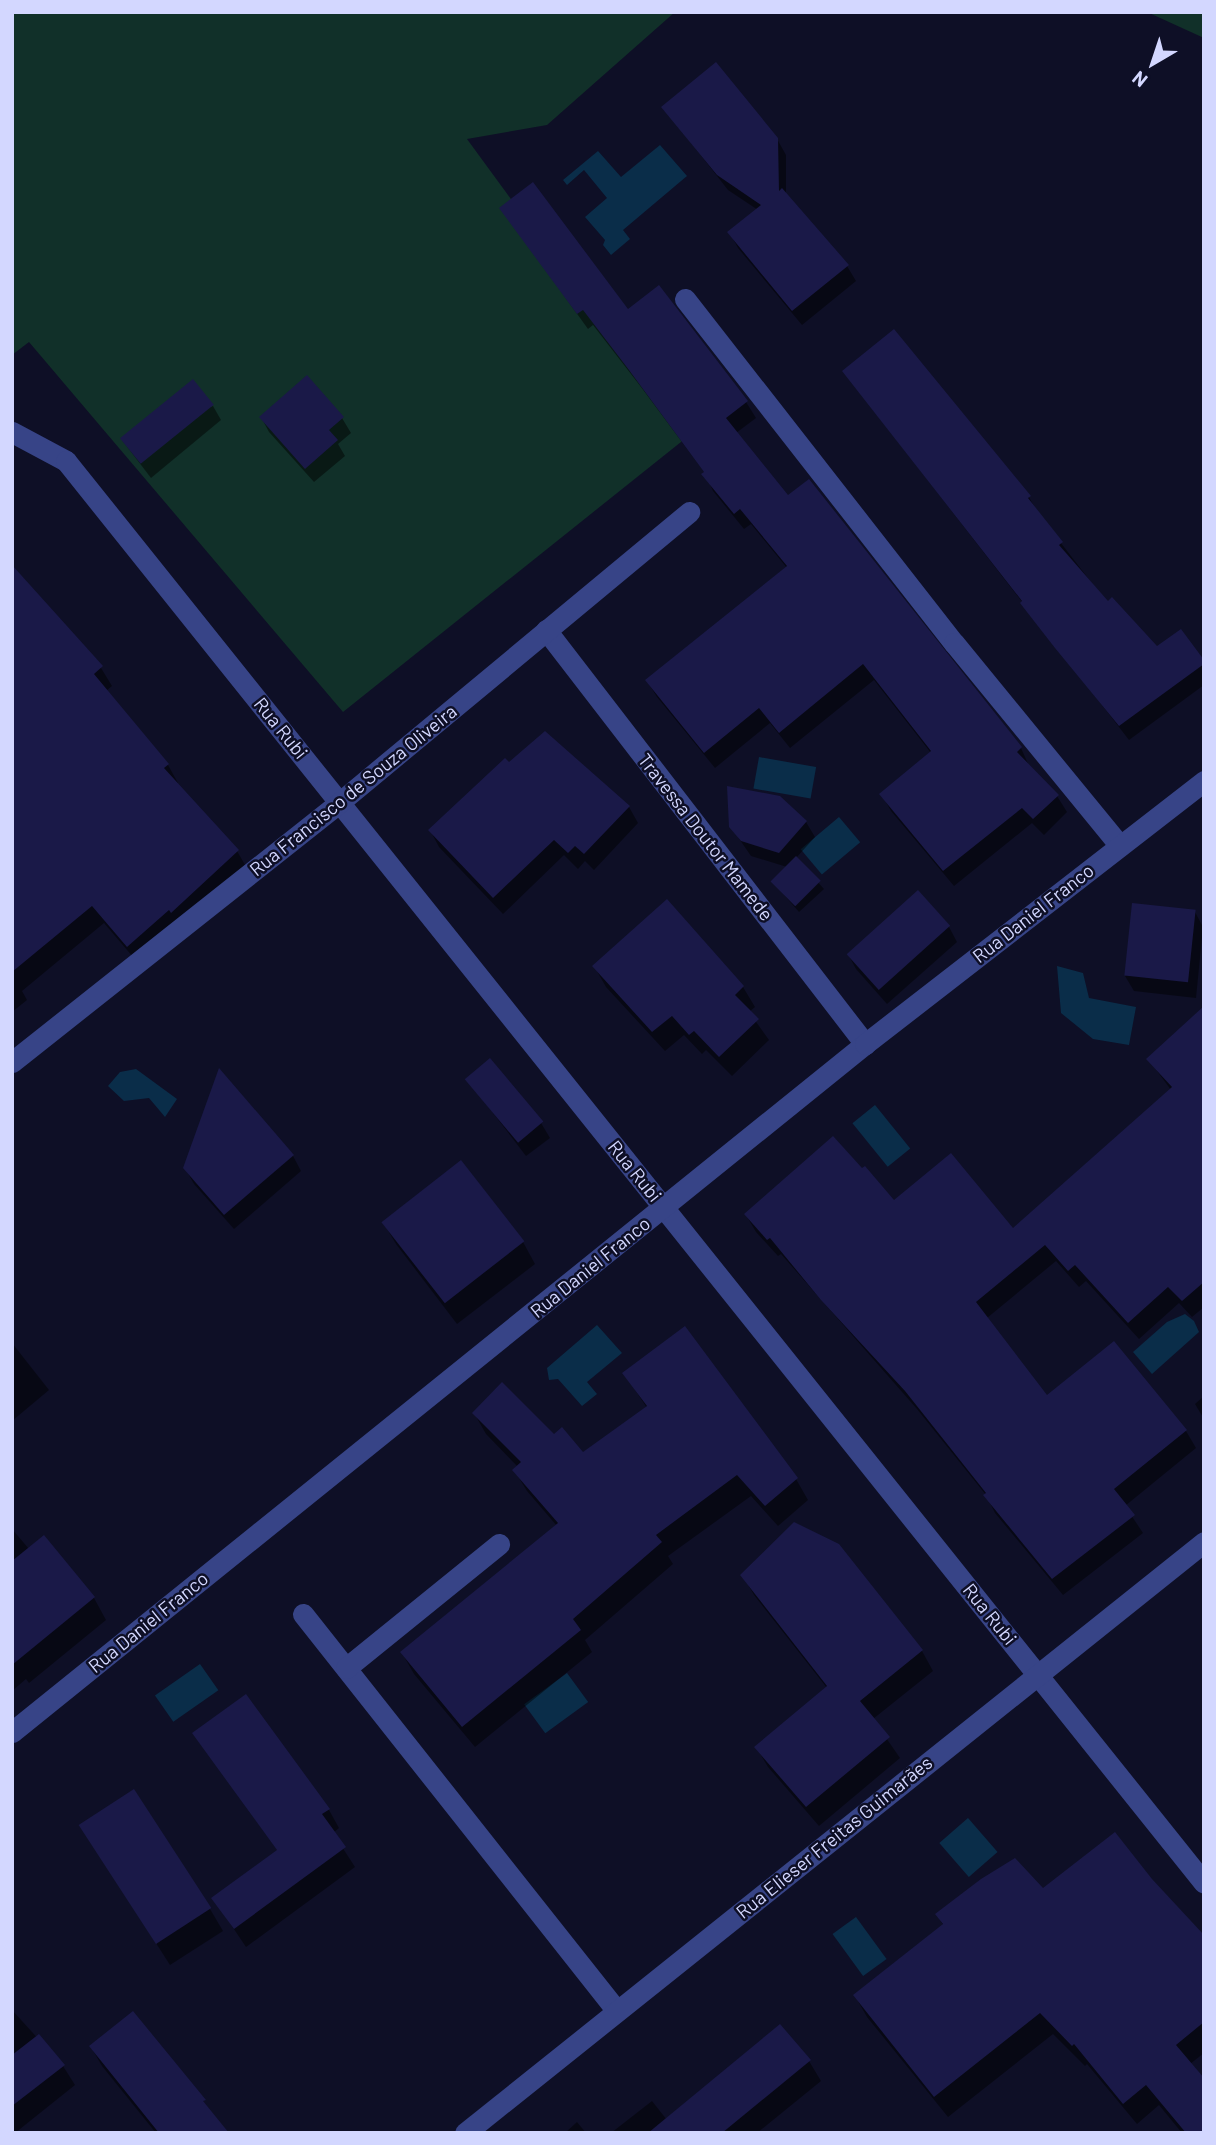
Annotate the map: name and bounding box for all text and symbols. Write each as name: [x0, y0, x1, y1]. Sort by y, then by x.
north arrow: [1118, 28, 1188, 98]
text: N: [1127, 67, 1152, 93]
street label: Rua Rubi: [249, 693, 313, 763]
street label: Rua Francisco de Souza Oliveira: [245, 699, 461, 881]
street label: Travessa Doutor Mamede: [634, 749, 778, 925]
street label: Rua Daniel Franco: [968, 859, 1098, 967]
street label: Rua Rubi: [603, 1136, 667, 1206]
street label: Rua Daniel Franco: [526, 1212, 654, 1322]
street label: Rua Daniel Franco: [84, 1567, 212, 1677]
street label: Rua Rubi: [958, 1579, 1022, 1649]
street label: Rua Elieser Freitas Guimarães: [731, 1751, 937, 1923]

